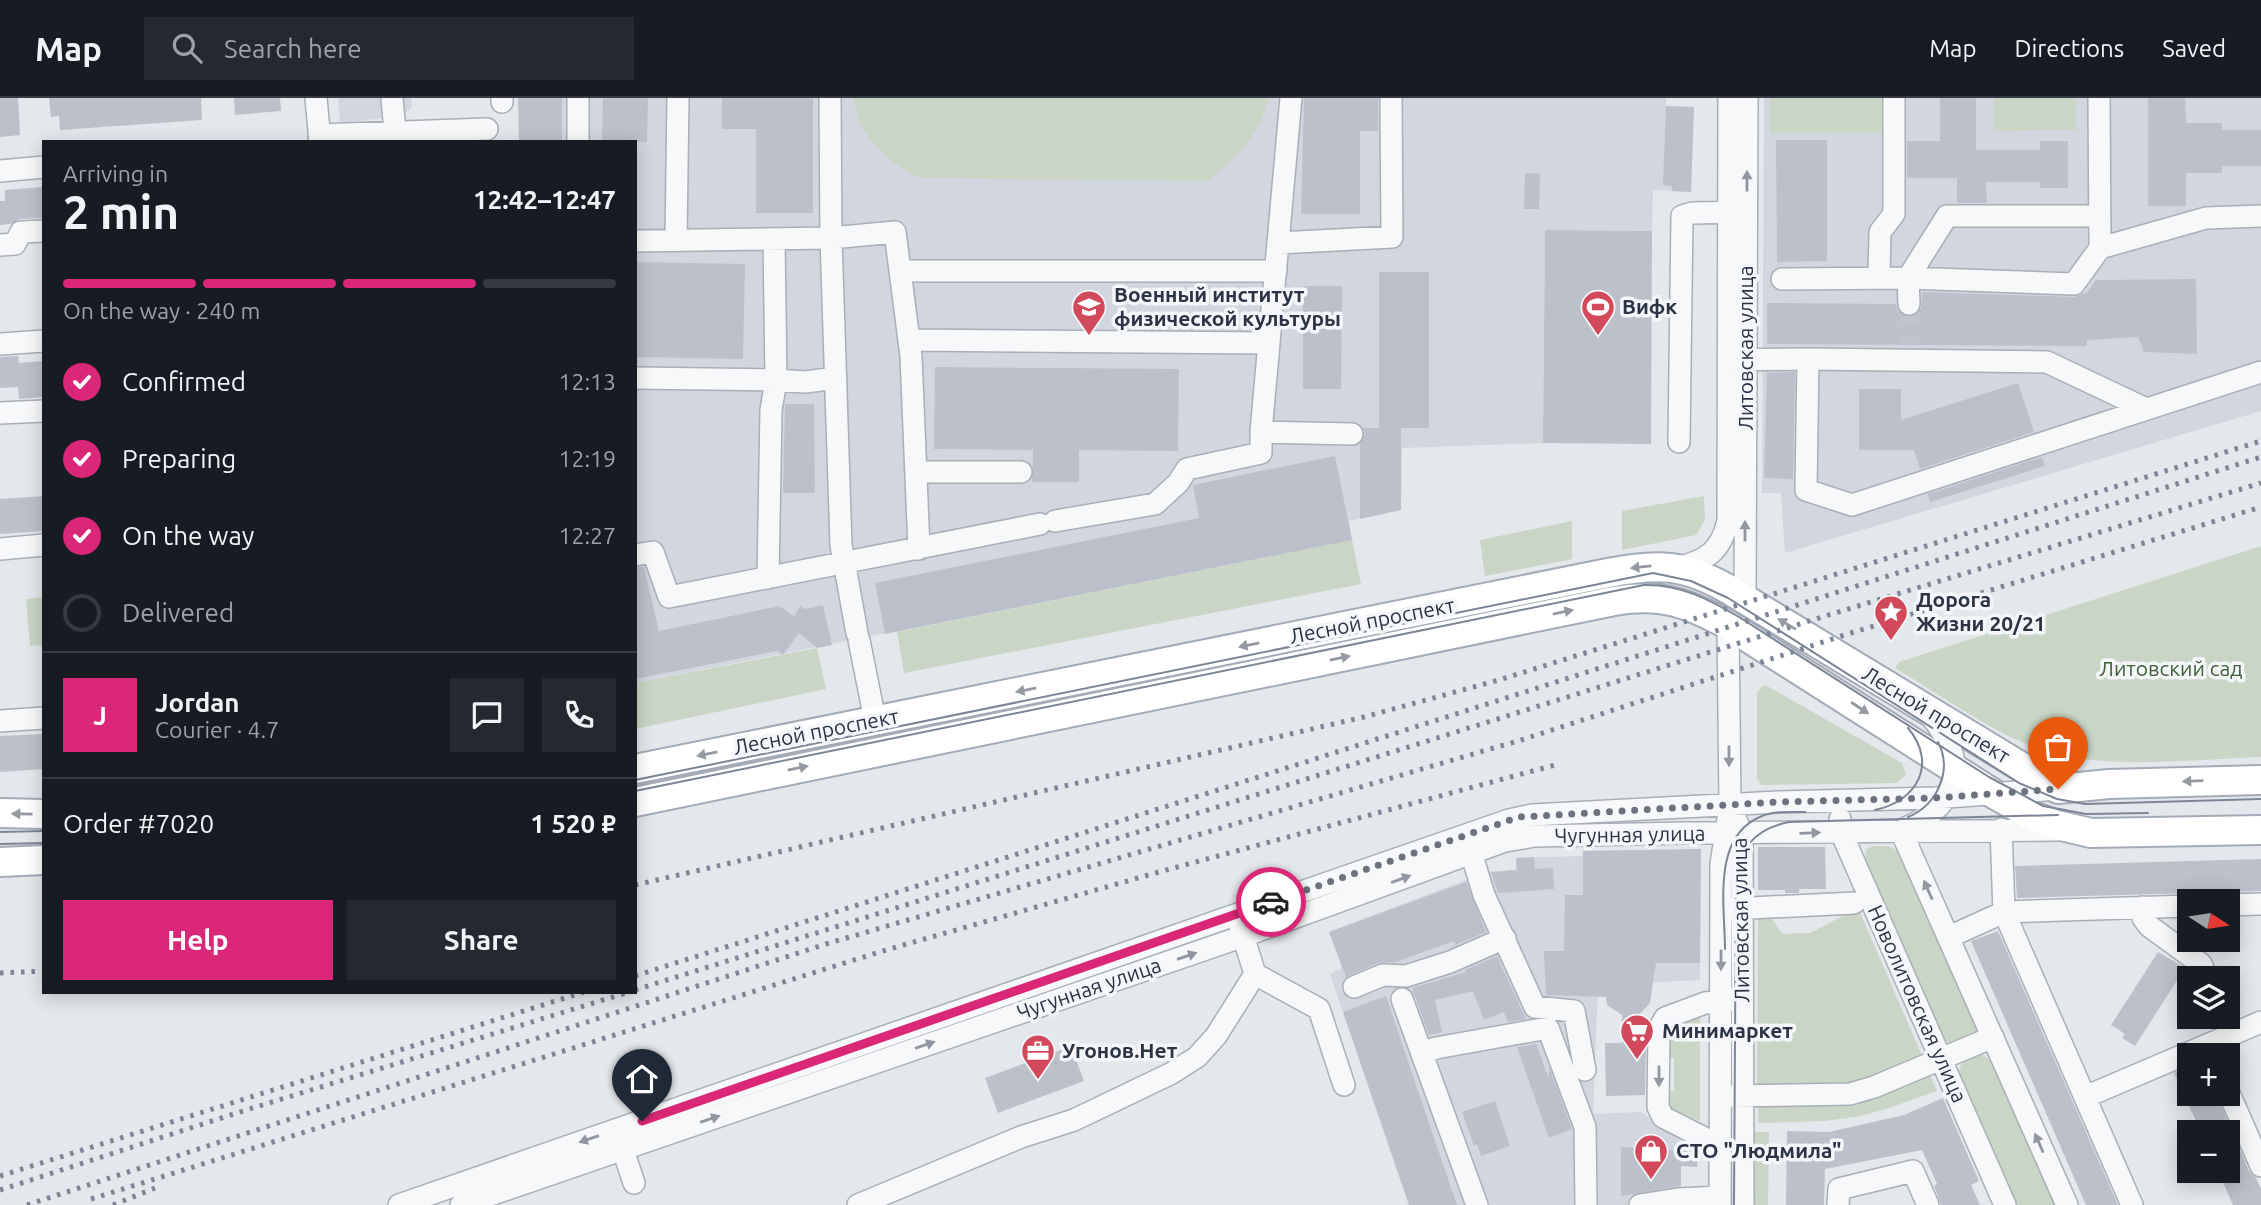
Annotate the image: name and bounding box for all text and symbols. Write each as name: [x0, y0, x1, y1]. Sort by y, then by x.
search box: [144, 17, 634, 80]
icon: search: [168, 29, 206, 67]
text: Map: [35, 30, 102, 67]
text: Search here: [224, 34, 362, 63]
text: Map: [1929, 35, 1976, 62]
text: Directions: [2014, 35, 2124, 62]
text: Saved: [2162, 35, 2226, 62]
text: Arriving in: [63, 161, 168, 186]
one-way arrow: [1741, 169, 1753, 191]
text: 12:42–12:47: [473, 185, 616, 214]
text: 2 min: [63, 186, 179, 238]
street label: Литовская улица: [1733, 265, 1757, 431]
place label: Военный институт физической культуры: [1114, 282, 1341, 330]
school or university icon: Военный институт физической культуры: [1070, 288, 1108, 337]
sports icon: Вифк: [1579, 288, 1617, 337]
place label: Вифк: [1622, 294, 1677, 318]
text: On the way · 240 m: [63, 298, 260, 323]
icon: check: [63, 363, 101, 401]
text: Confirmed: [122, 367, 246, 396]
text: 12:13: [558, 369, 616, 394]
icon: check: [63, 440, 101, 478]
text: Preparing: [122, 444, 236, 473]
text: 12:19: [558, 446, 616, 471]
icon: check: [63, 517, 101, 555]
one-way arrow: [1739, 519, 1751, 541]
text: On the way: [122, 521, 254, 550]
text: 12:27: [558, 523, 616, 548]
one-way arrow: [1629, 562, 1651, 573]
place label: Дорога Жизни 20/21: [1916, 587, 2046, 635]
street label: Лесной проспект: [1287, 592, 1457, 648]
place icon: Дорога Жизни 20/21: [1872, 593, 1910, 642]
text: Delivered: [122, 598, 234, 627]
one-way arrow: [1552, 606, 1574, 617]
one-way arrow: [1777, 618, 1796, 631]
one-way arrow: [1238, 640, 1260, 651]
one-way arrow: [1329, 653, 1351, 664]
park label: Литовский сад: [2099, 656, 2243, 680]
street label: Лесной проспект: [1858, 661, 2015, 768]
button: chat: [450, 678, 524, 752]
button: phone: [542, 678, 616, 752]
one-way arrow: [1015, 685, 1037, 696]
text: Jordan: [155, 688, 240, 717]
text: J: [93, 701, 107, 730]
one-way arrow: [1850, 702, 1869, 715]
street label: Лесной проспект: [731, 703, 901, 759]
text: Courier · 4.7: [155, 717, 279, 742]
pin: [2028, 717, 2088, 789]
icon: bag: [2039, 728, 2077, 766]
one-way arrow: [1723, 745, 1735, 767]
one-way arrow: [696, 749, 718, 760]
one-way arrow: [787, 762, 809, 773]
one-way arrow: [2182, 776, 2204, 787]
one-way arrow: [11, 808, 33, 819]
text: Order #7020: [63, 809, 214, 838]
text: 1 520 ₽: [530, 809, 616, 838]
street label: Чугунная улица: [1554, 821, 1706, 847]
one-way arrow: [1800, 827, 1822, 838]
street label: Литовская улица: [1727, 837, 1753, 1003]
courier: [1236, 867, 1306, 937]
one-way arrow: [1390, 873, 1411, 884]
one-way arrow: [1922, 879, 1933, 900]
icon: car: [1252, 883, 1290, 921]
north arrow: [2177, 889, 2240, 952]
map controls: [2177, 889, 2240, 1183]
button: Help: [63, 900, 333, 980]
button: Share: [347, 900, 616, 980]
street label: Новолитовская улица: [1864, 901, 1972, 1106]
one-way arrow: [1176, 950, 1197, 961]
one-way arrow: [1715, 950, 1727, 972]
street label: Чугунная улица: [1013, 952, 1164, 1024]
button: layers: [2177, 966, 2240, 1029]
supermarket icon: Минимаркет: [1618, 1012, 1656, 1061]
place label: Минимаркет: [1662, 1018, 1793, 1042]
office icon: Угонов.Нет: [1019, 1032, 1057, 1081]
place label: Угонов.Нет: [1062, 1038, 1178, 1062]
one-way arrow: [915, 1039, 936, 1050]
button: +: [2177, 1043, 2240, 1106]
pin: [612, 1049, 672, 1121]
icon: home: [623, 1060, 661, 1098]
one-way arrow: [1653, 1065, 1665, 1087]
one-way arrow: [699, 1113, 720, 1124]
button: −: [2177, 1120, 2240, 1183]
shop icon: СТО "Людмила": [1632, 1132, 1670, 1181]
one-way arrow: [2033, 1132, 2044, 1153]
one-way arrow: [578, 1134, 599, 1145]
place label: СТО "Людмила": [1676, 1138, 1841, 1162]

